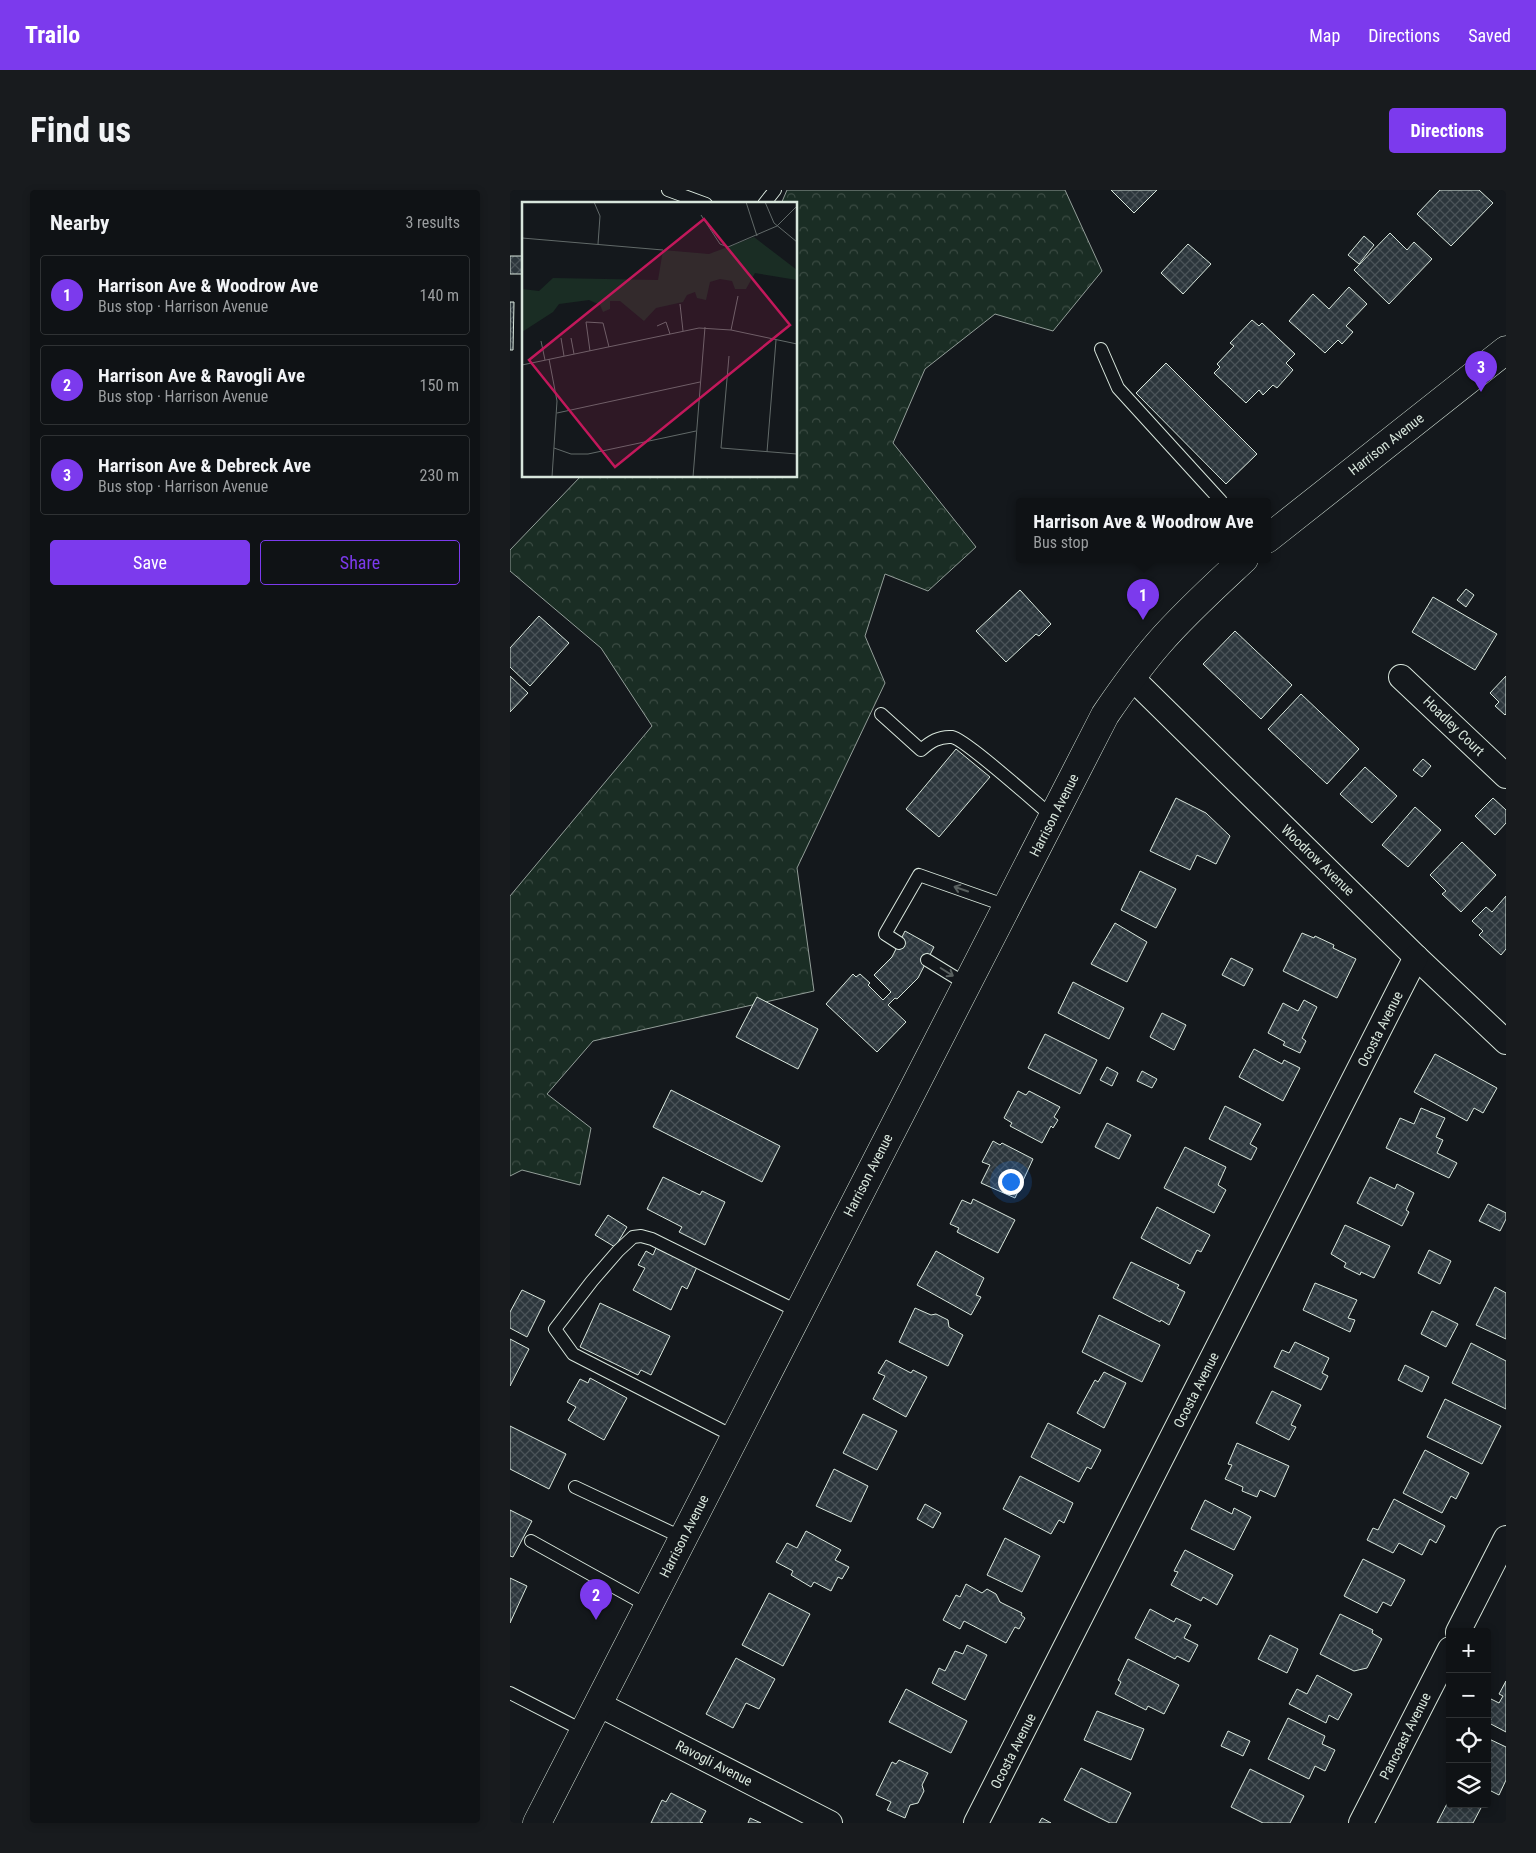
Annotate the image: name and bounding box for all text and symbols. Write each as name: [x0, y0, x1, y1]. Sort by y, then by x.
text: Trailo: [25, 21, 80, 49]
text: Map: [1309, 25, 1340, 46]
text: Directions: [1368, 25, 1440, 46]
text: Saved: [1468, 25, 1511, 46]
button: Directions: [1389, 108, 1506, 153]
text: Find us: [30, 110, 131, 151]
inset map: [522, 202, 798, 478]
text: Nearby: [50, 211, 109, 235]
text: 3 results: [405, 213, 460, 232]
text: Harrison Ave & Woodrow Ave: [98, 274, 318, 297]
text: 1: [63, 286, 71, 305]
text: 140 m: [420, 286, 459, 305]
text: Bus stop · Harrison Avenue: [98, 297, 268, 316]
pin: 3: [1465, 351, 1497, 392]
text: Harrison Ave & Ravogli Ave: [98, 364, 305, 387]
text: 2: [63, 376, 71, 395]
text: 150 m: [420, 376, 459, 395]
text: Bus stop · Harrison Avenue: [98, 387, 268, 406]
street label: Harrison Avenue: [1345, 409, 1427, 478]
text: Harrison Ave & Debreck Ave: [98, 454, 311, 477]
text: 3: [63, 466, 71, 485]
text: 230 m: [420, 466, 459, 485]
text: Bus stop · Harrison Avenue: [98, 477, 268, 496]
popup: [1016, 498, 1271, 563]
text: Harrison Ave & Woodrow Ave: [1033, 510, 1254, 533]
text: Bus stop: [1033, 533, 1089, 552]
button: Save: [50, 540, 250, 585]
button: Share: [260, 540, 460, 585]
pin: 1: [1127, 579, 1159, 620]
street label: Hoadley Court: [1420, 693, 1488, 759]
street label: Harrison Avenue: [1026, 771, 1082, 859]
street label: Woodrow Avenue: [1278, 821, 1358, 899]
one-way arrow: [953, 884, 969, 894]
one-way arrow: [939, 967, 953, 977]
street label: Ocosta Avenue: [1354, 988, 1406, 1069]
street label: Harrison Avenue: [840, 1131, 896, 1219]
your location: [998, 1169, 1024, 1195]
street label: Ocosta Avenue: [1170, 1349, 1222, 1430]
street label: Harrison Avenue: [656, 1492, 712, 1580]
pin: 2: [580, 1579, 612, 1620]
map controls: [1446, 1628, 1491, 1808]
button: +: [1446, 1628, 1491, 1673]
button: −: [1446, 1673, 1491, 1718]
street label: Pancoast Avenue: [1376, 1689, 1434, 1782]
street label: Ocosta Avenue: [987, 1710, 1039, 1791]
button: locate: [1446, 1718, 1491, 1763]
street label: Ravogli Avenue: [673, 1737, 755, 1789]
button: layers: [1446, 1763, 1491, 1808]

